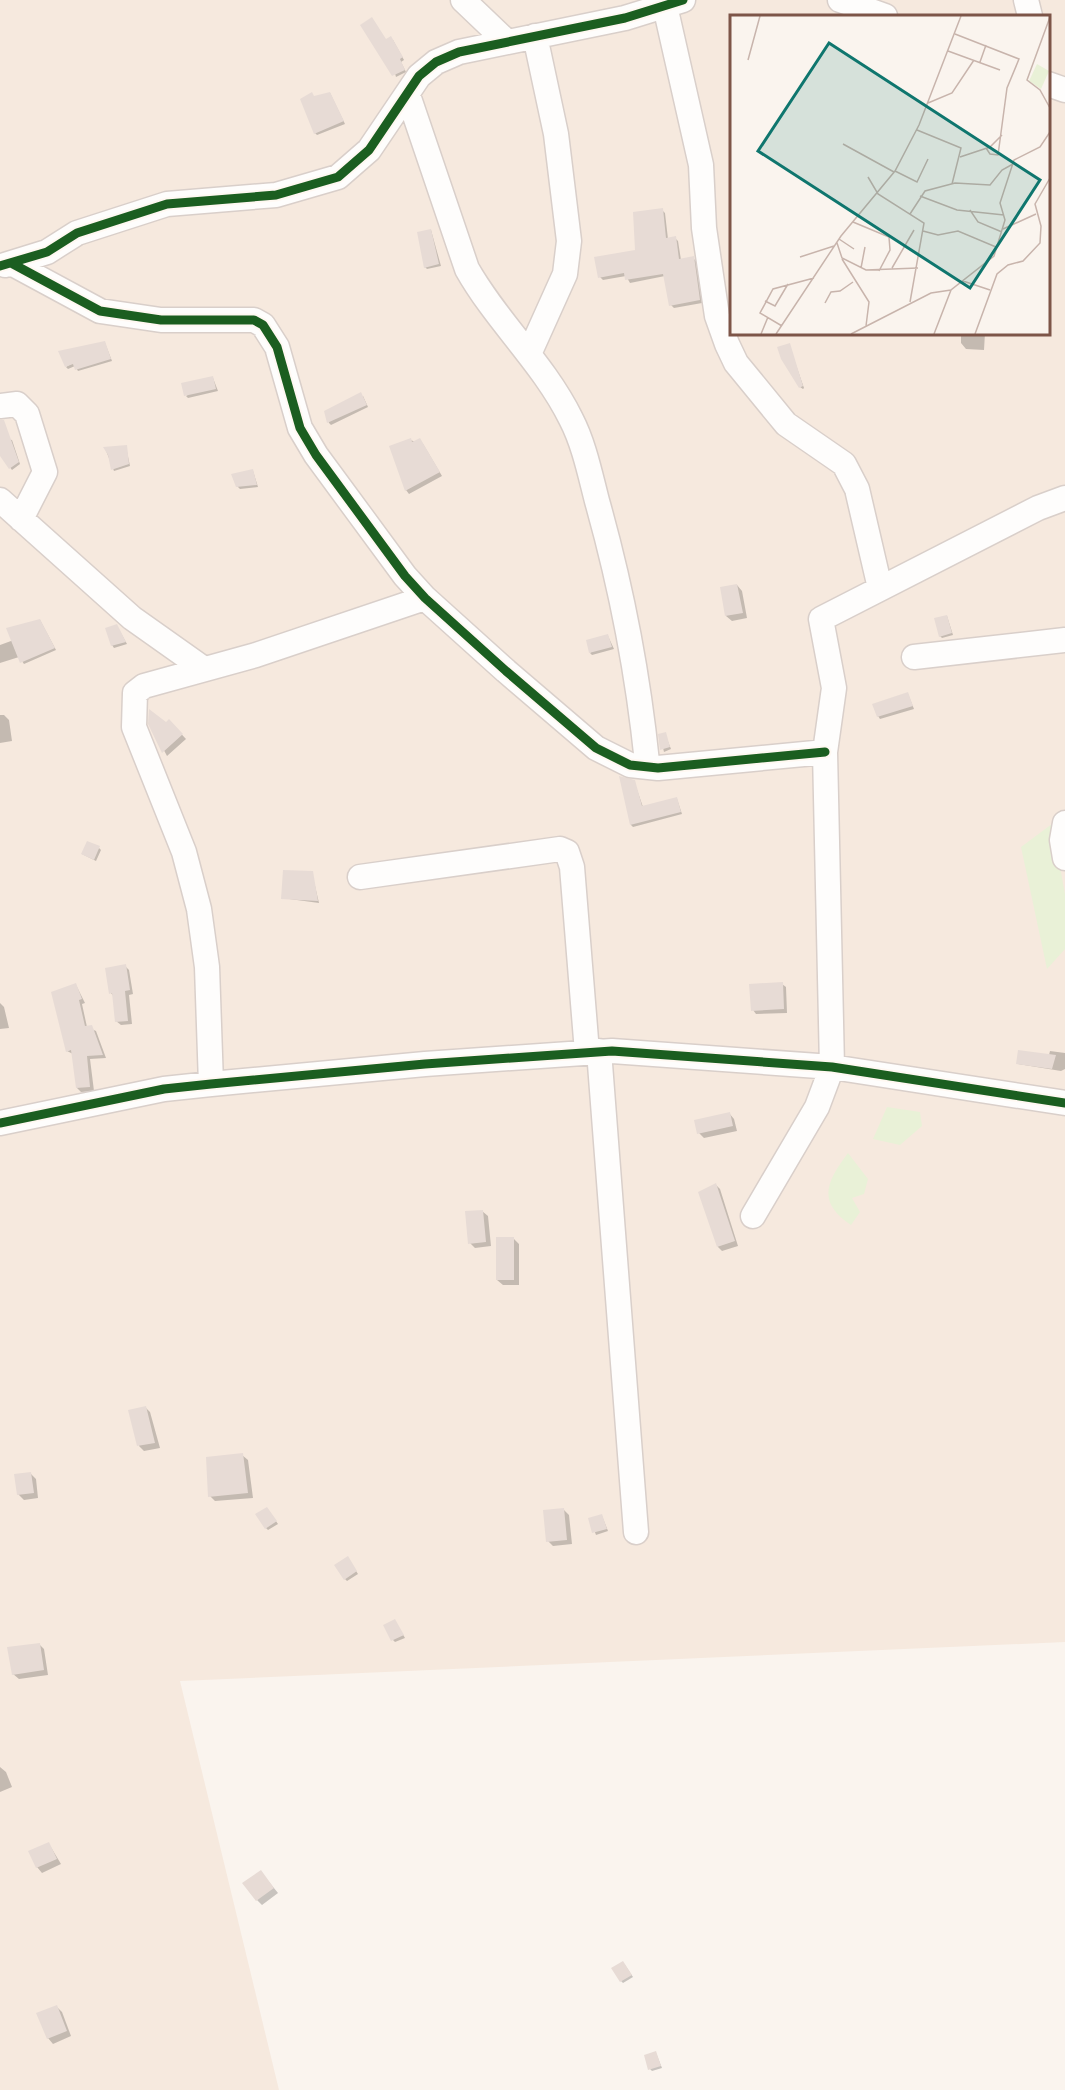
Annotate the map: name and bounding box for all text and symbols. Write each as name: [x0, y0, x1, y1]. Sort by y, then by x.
inset map: [730, 15, 1050, 334]

